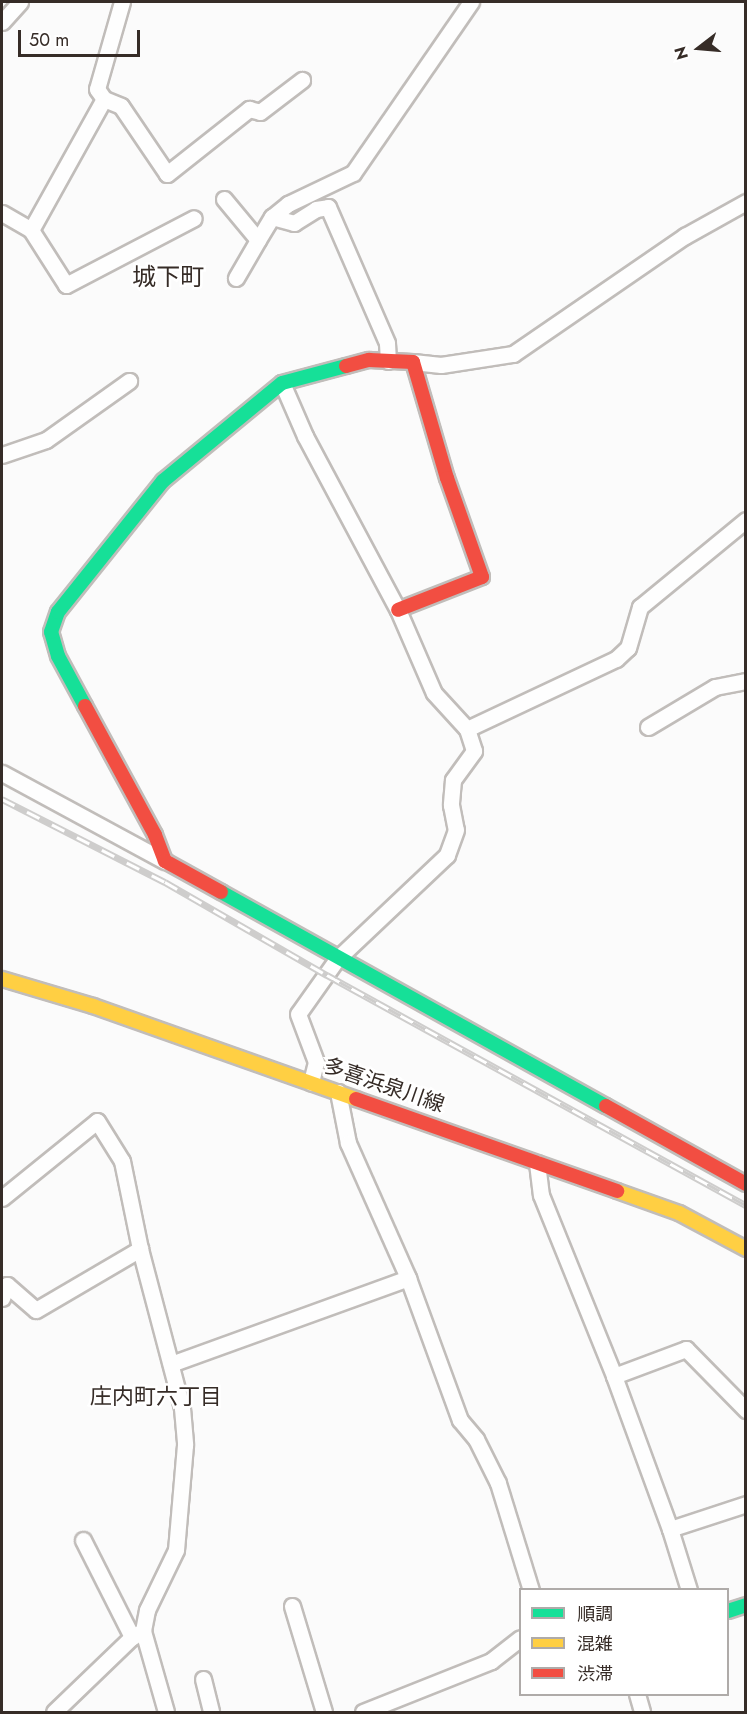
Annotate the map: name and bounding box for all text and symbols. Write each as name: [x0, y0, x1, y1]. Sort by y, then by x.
scale bar: [21, 18, 142, 56]
north arrow: [669, 18, 729, 78]
text: 50 m: [29, 27, 69, 53]
text: N: [668, 44, 694, 62]
district label: 城下町: [132, 263, 204, 291]
street label: 多喜浜泉川線: [320, 1053, 448, 1117]
district label: 庄内町六丁目: [90, 1384, 222, 1410]
legend: [519, 1588, 729, 1696]
text: 順調: [577, 1601, 613, 1627]
text: 混雑: [577, 1631, 613, 1657]
text: 渋滞: [577, 1661, 613, 1687]

